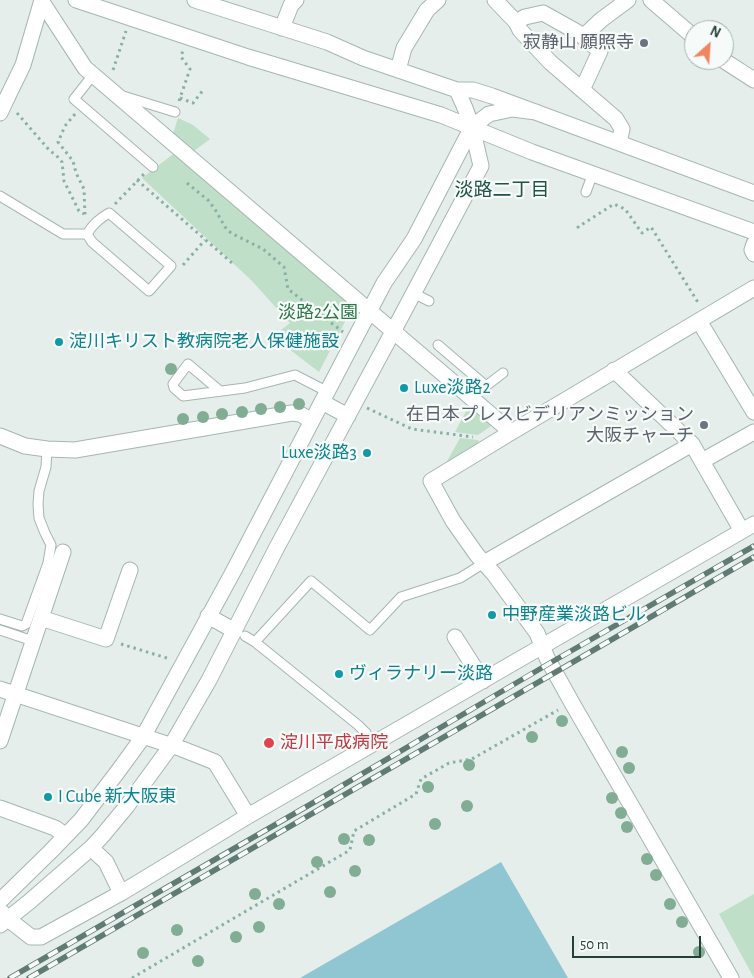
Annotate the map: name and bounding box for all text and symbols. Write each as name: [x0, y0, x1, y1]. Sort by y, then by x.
north arrow: [684, 20, 734, 70]
text: N: [708, 24, 723, 41]
place label: 寂静山 願照寺: [523, 32, 634, 54]
marker: 寂静山 願照寺: [638, 37, 650, 49]
district label: 淡路二丁目: [455, 179, 549, 201]
park label: 淡路2公園: [278, 302, 358, 324]
place label: 淀川キリスト教病院老人保健施設: [69, 331, 339, 353]
marker: 淀川キリスト教病院老人保健施設: [53, 336, 65, 348]
place label: Luxe淡路2: [414, 377, 491, 399]
marker: Luxe淡路2: [398, 382, 410, 394]
place label: 在日本プレスビデリアンミッション 大阪チャーチ: [406, 404, 694, 446]
marker: 在日本プレスビデリアンミッション 大阪チャーチ: [698, 419, 710, 431]
place label: Luxe淡路3: [281, 442, 357, 464]
marker: Luxe淡路3: [361, 447, 373, 459]
place label: 中野産業淡路ビル: [502, 604, 646, 626]
marker: 中野産業淡路ビル: [486, 609, 498, 621]
place label: ヴィラナリー淡路: [349, 663, 493, 685]
marker: ヴィラナリー淡路: [333, 668, 345, 680]
place label: 淀川平成病院: [280, 732, 388, 754]
marker: 淀川平成病院: [262, 736, 276, 750]
place label: I Cube 新大阪東: [58, 786, 177, 808]
marker: I Cube 新大阪東: [42, 791, 54, 803]
scale bar: [574, 926, 703, 958]
text: 50 m: [580, 937, 609, 952]

